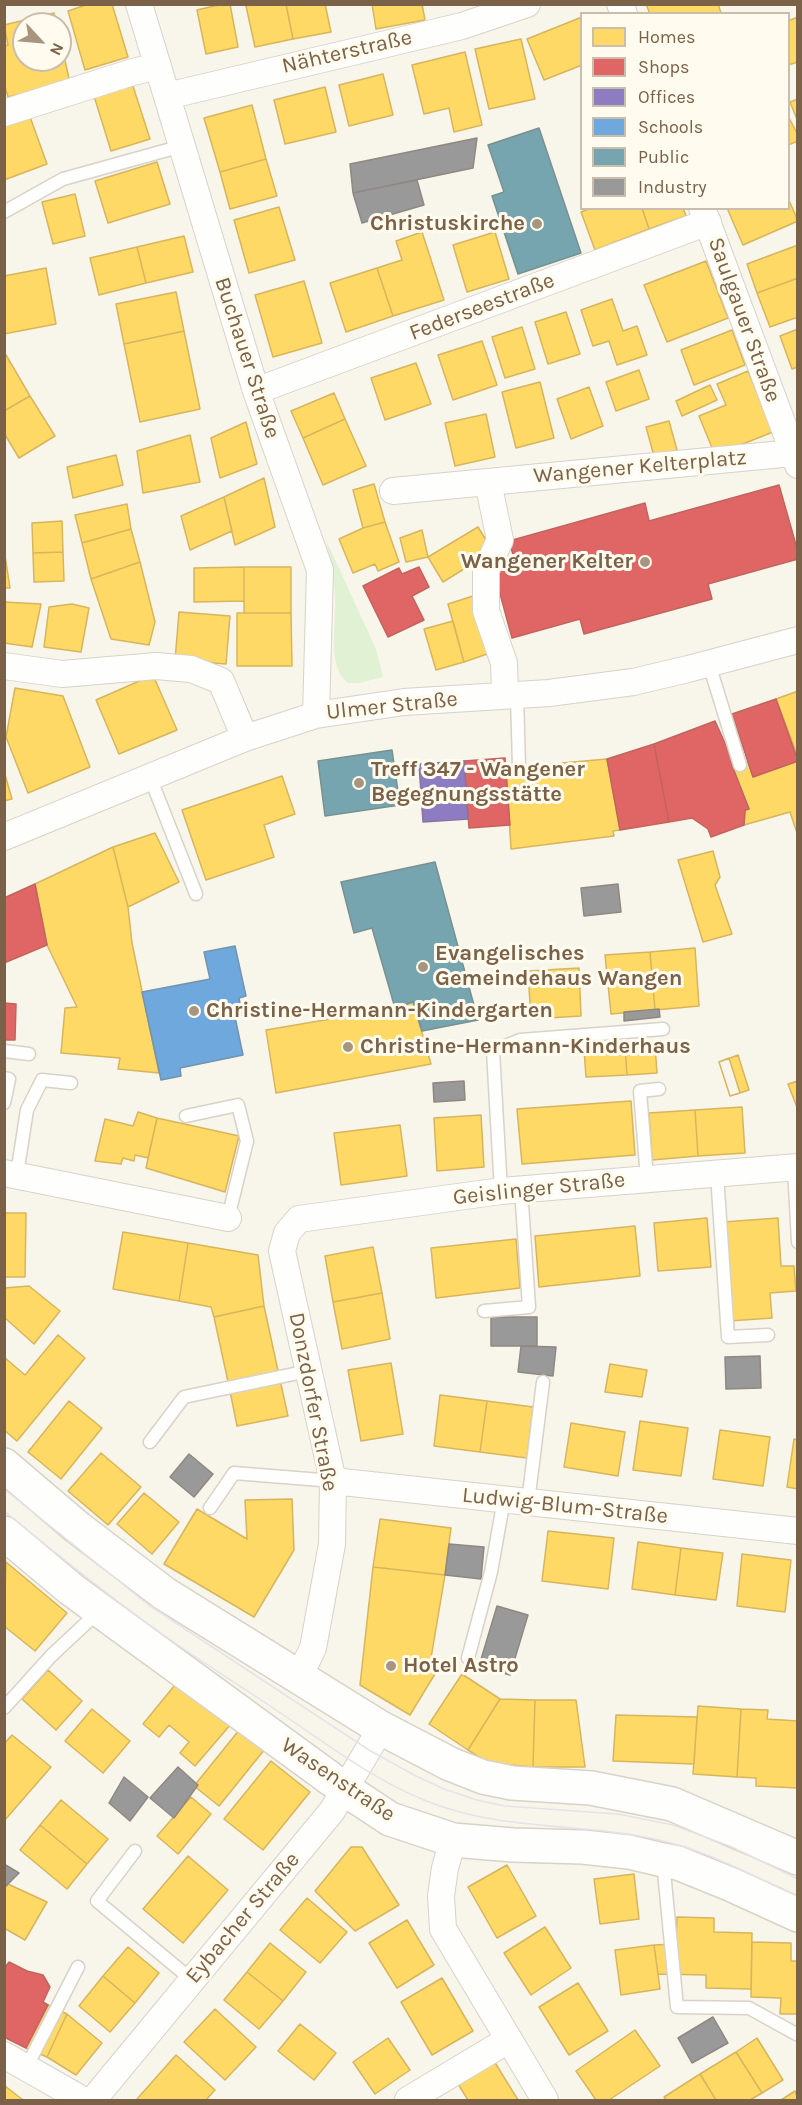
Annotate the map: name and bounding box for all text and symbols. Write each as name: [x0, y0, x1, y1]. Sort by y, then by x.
north arrow: [12, 12, 72, 72]
legend: [580, 12, 790, 210]
street label: Nähterstraße: [279, 24, 415, 80]
text: Homes: [638, 26, 695, 48]
text: N: [46, 40, 68, 59]
text: Shops: [638, 56, 690, 78]
text: Offices: [638, 86, 695, 108]
text: Schools: [638, 116, 703, 138]
text: Public: [638, 146, 689, 168]
text: Industry: [638, 176, 707, 198]
place label: Christuskirche: [370, 211, 525, 237]
marker: Christuskirche: [530, 217, 544, 231]
street label: Saulgauer Straße: [702, 234, 786, 406]
street label: Federseestraße: [406, 267, 558, 347]
street label: Buchauer Straße: [208, 274, 286, 442]
street label: Wangener Kelterplatz: [532, 445, 748, 489]
place label: Wangener Kelter: [461, 549, 633, 575]
marker: Wangener Kelter: [638, 555, 652, 569]
street label: Ulmer Straße: [325, 686, 459, 726]
place label: Treff 347 - Wangener Begegnungsstätte: [371, 757, 585, 808]
marker: Treff 347 - Wangener Begegnungsstätte: [352, 776, 366, 790]
place label: Evangelisches Gemeindehaus Wangen: [435, 941, 682, 992]
marker: Evangelisches Gemeindehaus Wangen: [416, 960, 430, 974]
place label: Christine-Hermann-Kindergarten: [206, 998, 553, 1024]
marker: Christine-Hermann-Kindergarten: [187, 1004, 201, 1018]
place label: Christine-Hermann-Kinderhaus: [360, 1034, 691, 1060]
marker: Christine-Hermann-Kinderhaus: [341, 1040, 355, 1054]
street label: Geislinger Straße: [452, 1167, 626, 1211]
street label: Donzdorfer Straße: [283, 1310, 343, 1494]
street label: Ludwig-Blum-Straße: [461, 1482, 669, 1530]
place label: Hotel Astro: [403, 1653, 519, 1679]
marker: Hotel Astro: [384, 1659, 398, 1673]
street label: Wasenstraße: [276, 1732, 400, 1828]
street label: Eybacher Straße: [180, 1847, 306, 1989]

